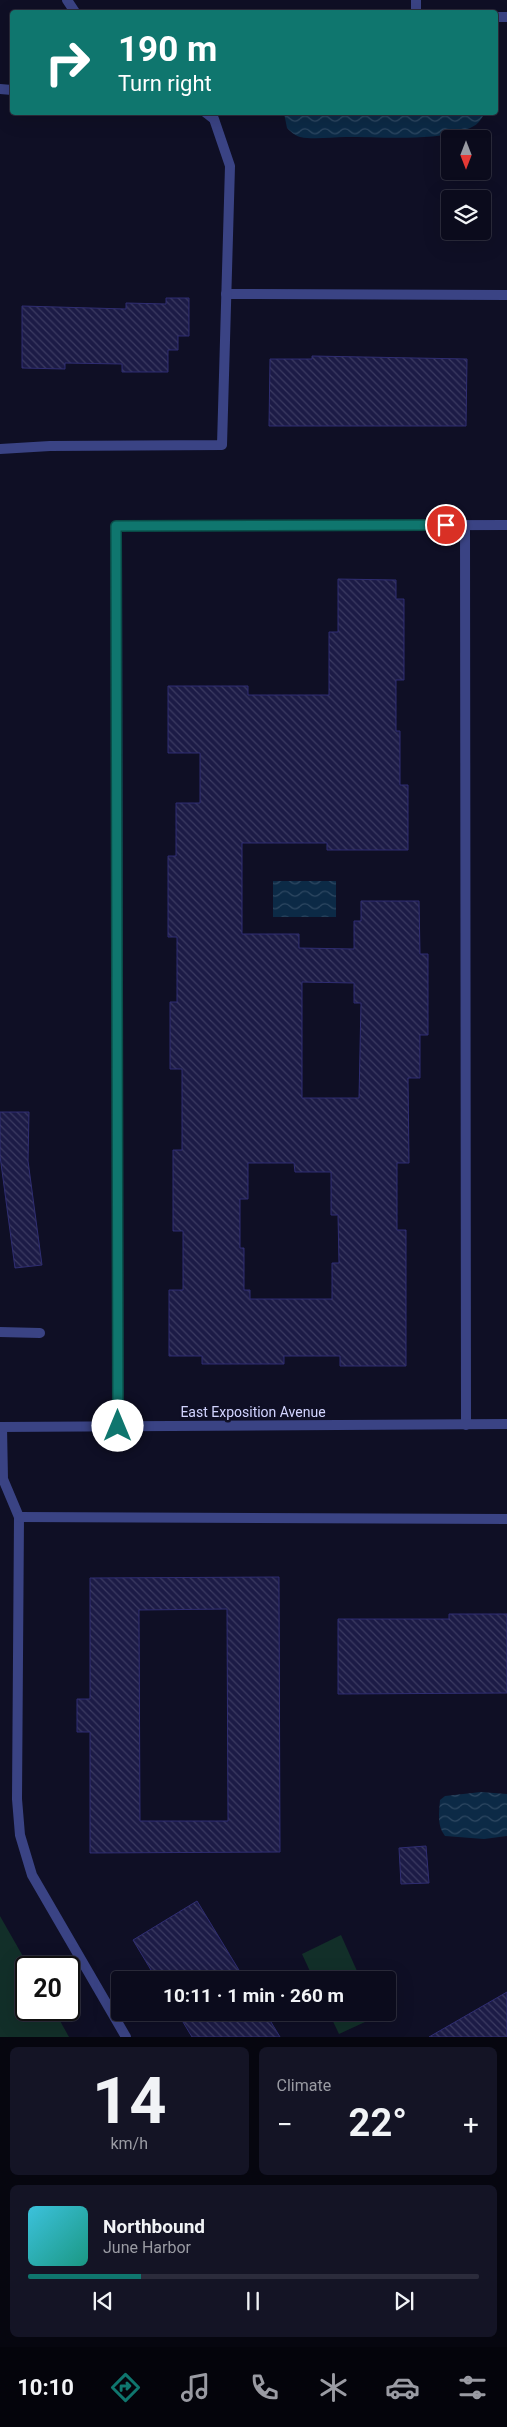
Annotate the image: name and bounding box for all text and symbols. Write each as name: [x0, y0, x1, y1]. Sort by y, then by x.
text: 190 m: [118, 29, 217, 70]
icon: right: [35, 30, 100, 95]
text: Turn right: [118, 71, 212, 96]
north arrow: [441, 130, 491, 180]
map controls: [441, 130, 491, 240]
button: layers: [441, 190, 491, 240]
pin: [425, 504, 467, 546]
icon: arrive: [432, 511, 460, 539]
position arrow: [91, 1399, 143, 1451]
street label: East Exposition Avenue: [180, 1404, 326, 1420]
speed limit sign: 20: [15, 1956, 80, 2021]
text: 10:11 · 1 min · 260 m: [163, 1984, 344, 2007]
text: 14: [92, 2063, 167, 2139]
text: Climate: [277, 2076, 331, 2095]
text: 22°: [349, 2101, 407, 2145]
text: −: [277, 2108, 293, 2141]
text: +: [463, 2108, 479, 2141]
text: km/h: [110, 2134, 148, 2153]
text: Northbound: [103, 2215, 205, 2238]
text: June Harbor: [103, 2238, 191, 2257]
icon: previous: [89, 2287, 117, 2315]
icon: pause: [239, 2287, 267, 2315]
icon: next: [390, 2287, 418, 2315]
icon: directions: [108, 2370, 143, 2405]
icon: music: [178, 2370, 213, 2405]
icon: phone: [247, 2370, 282, 2405]
icon: climate: [316, 2370, 351, 2405]
icon: car: [385, 2370, 420, 2405]
icon: filters: [455, 2370, 490, 2405]
text: 10:10: [17, 2375, 74, 2400]

